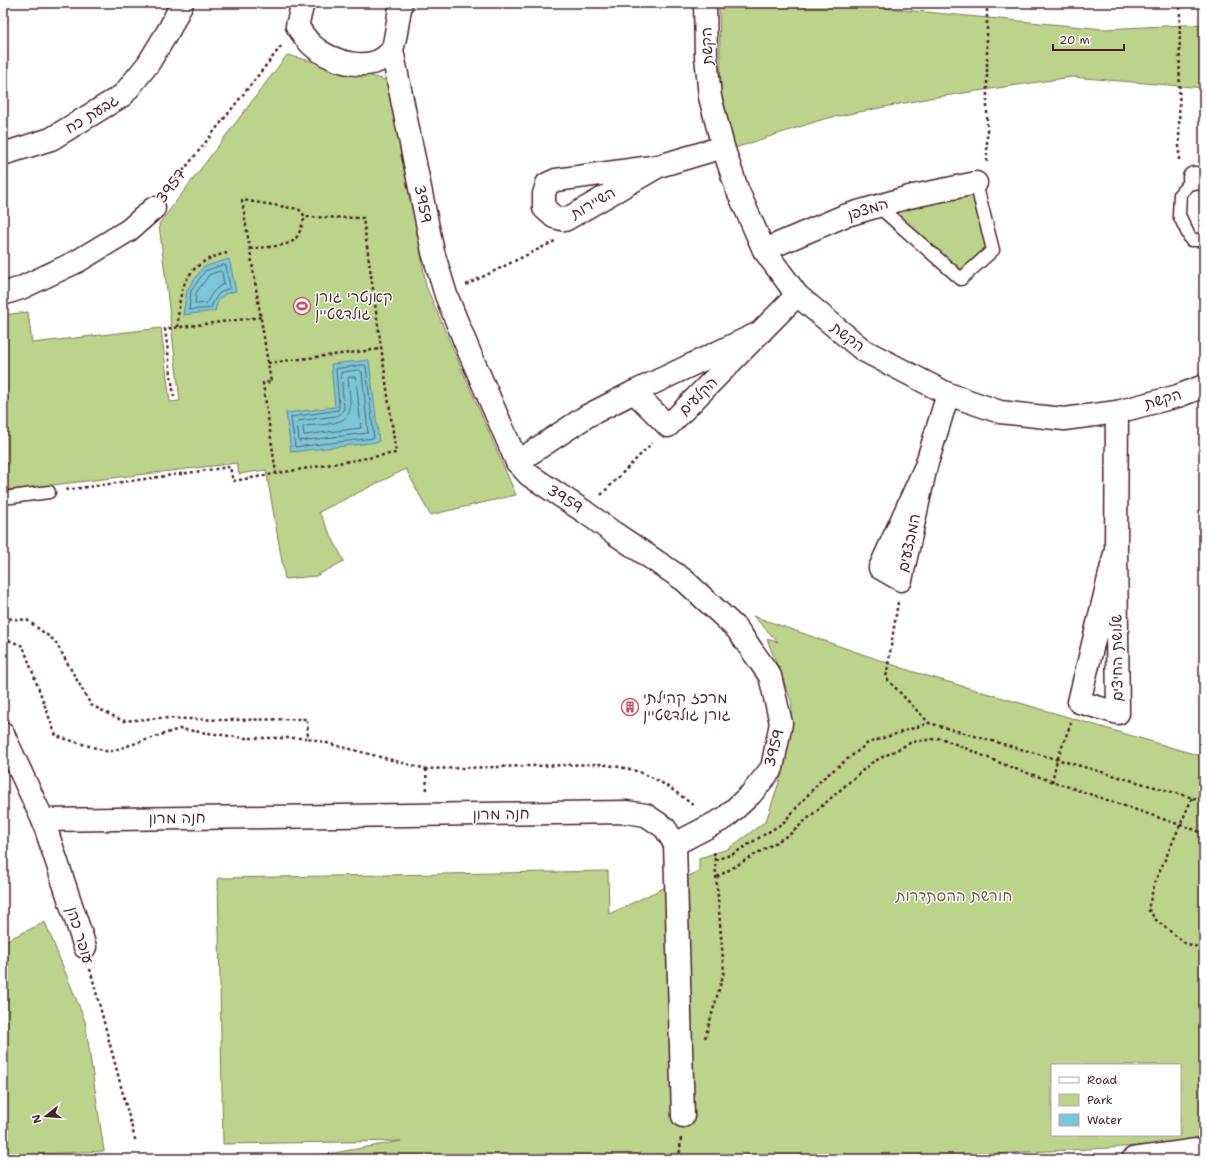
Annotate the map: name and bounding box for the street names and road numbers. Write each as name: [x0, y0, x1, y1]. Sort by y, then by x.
street label: הקשת: [696, 27, 718, 66]
street label: גבעת כח: [62, 90, 122, 138]
street label: 3957: [151, 165, 191, 207]
street label: השיירות: [566, 182, 619, 224]
street label: 3959: [409, 183, 437, 225]
street label: המצפן: [845, 193, 891, 225]
street label: הקשת: [826, 317, 869, 356]
street label: הקלעים: [674, 372, 722, 420]
street label: הקשת: [1141, 384, 1184, 414]
street label: 3959: [543, 480, 587, 518]
street label: המבצעים: [893, 512, 925, 574]
street label: שלושת החיצים: [1106, 614, 1128, 702]
street label: 3959: [759, 727, 789, 769]
street label: חנה מרון: [472, 804, 530, 824]
street label: חנה מרון: [148, 808, 206, 828]
street label: עופר כהן: [62, 904, 98, 966]

